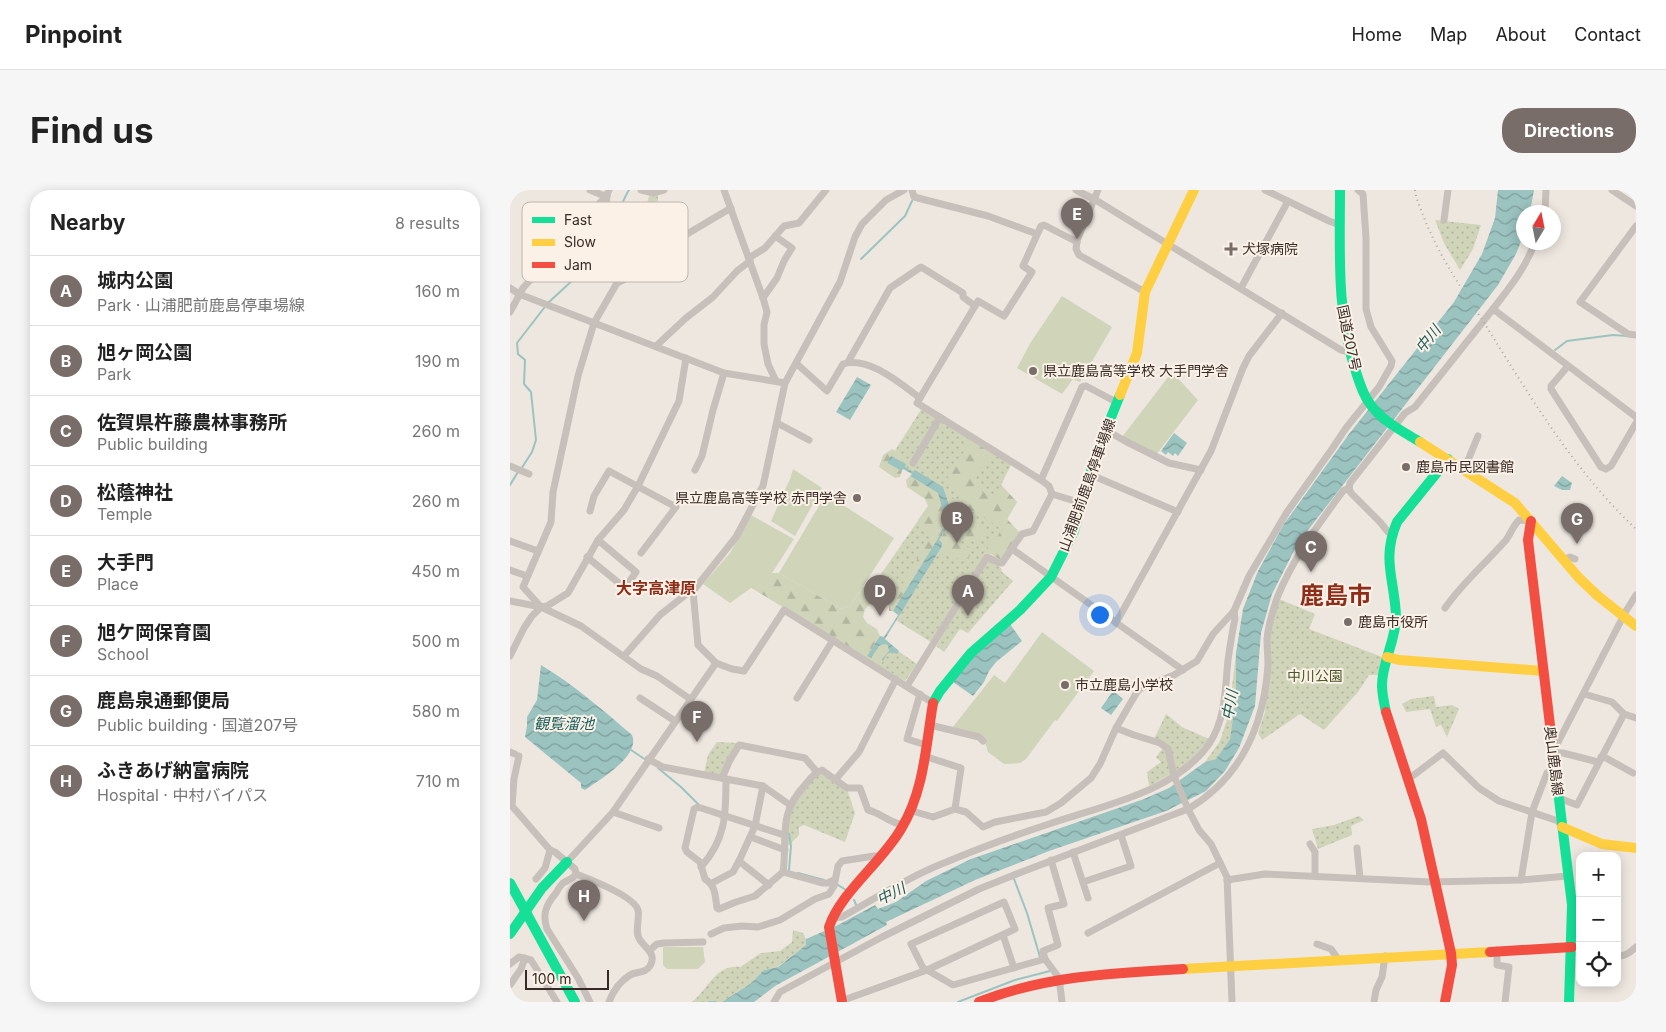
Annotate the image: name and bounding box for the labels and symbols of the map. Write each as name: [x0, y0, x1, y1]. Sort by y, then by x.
pin: E: [1061, 198, 1093, 239]
legend: [522, 202, 688, 282]
north arrow: [1516, 205, 1561, 250]
text: Fast: [564, 211, 592, 228]
text: Slow: [564, 233, 596, 250]
place label: 犬塚病院: [1242, 240, 1298, 257]
marker: 犬塚病院: [1224, 242, 1238, 256]
text: Jam: [564, 256, 592, 273]
street label: 国道207号: [1334, 303, 1365, 372]
water label: 中川: [1411, 320, 1446, 356]
place label: 県立鹿島高等学校 大手門学舎: [1043, 362, 1229, 379]
marker: 県立鹿島高等学校 大手門学舎: [1027, 365, 1039, 377]
street label: 山浦肥前鹿島停車場線: [1055, 416, 1118, 554]
place label: 鹿島市民図書館: [1416, 458, 1514, 475]
marker: 鹿島市民図書館: [1400, 461, 1412, 473]
place label: 県立鹿島高等学校 赤門学舎: [675, 489, 847, 506]
marker: 県立鹿島高等学校 赤門学舎: [851, 492, 863, 504]
pin: B: [941, 502, 973, 543]
pin: G: [1561, 503, 1593, 544]
pin: C: [1295, 531, 1327, 572]
pin: D: [864, 575, 896, 616]
pin: A: [952, 575, 984, 616]
district label: 大字高津原: [616, 578, 696, 598]
district label: 鹿島市: [1300, 581, 1372, 610]
your location: [1087, 602, 1113, 628]
place label: 鹿島市役所: [1358, 613, 1428, 630]
marker: 鹿島市役所: [1342, 616, 1354, 628]
park label: 中川公園: [1287, 667, 1343, 684]
place label: 市立鹿島小学校: [1075, 676, 1173, 693]
marker: 市立鹿島小学校: [1059, 679, 1071, 691]
water label: 中川: [1218, 687, 1242, 721]
pin: F: [681, 701, 713, 742]
water label: 観覧溜池: [534, 714, 596, 733]
street label: 奥山鹿島線: [1542, 725, 1567, 797]
water label: 中川: [873, 877, 910, 909]
pin: H: [568, 880, 600, 921]
scale bar: [525, 967, 609, 990]

